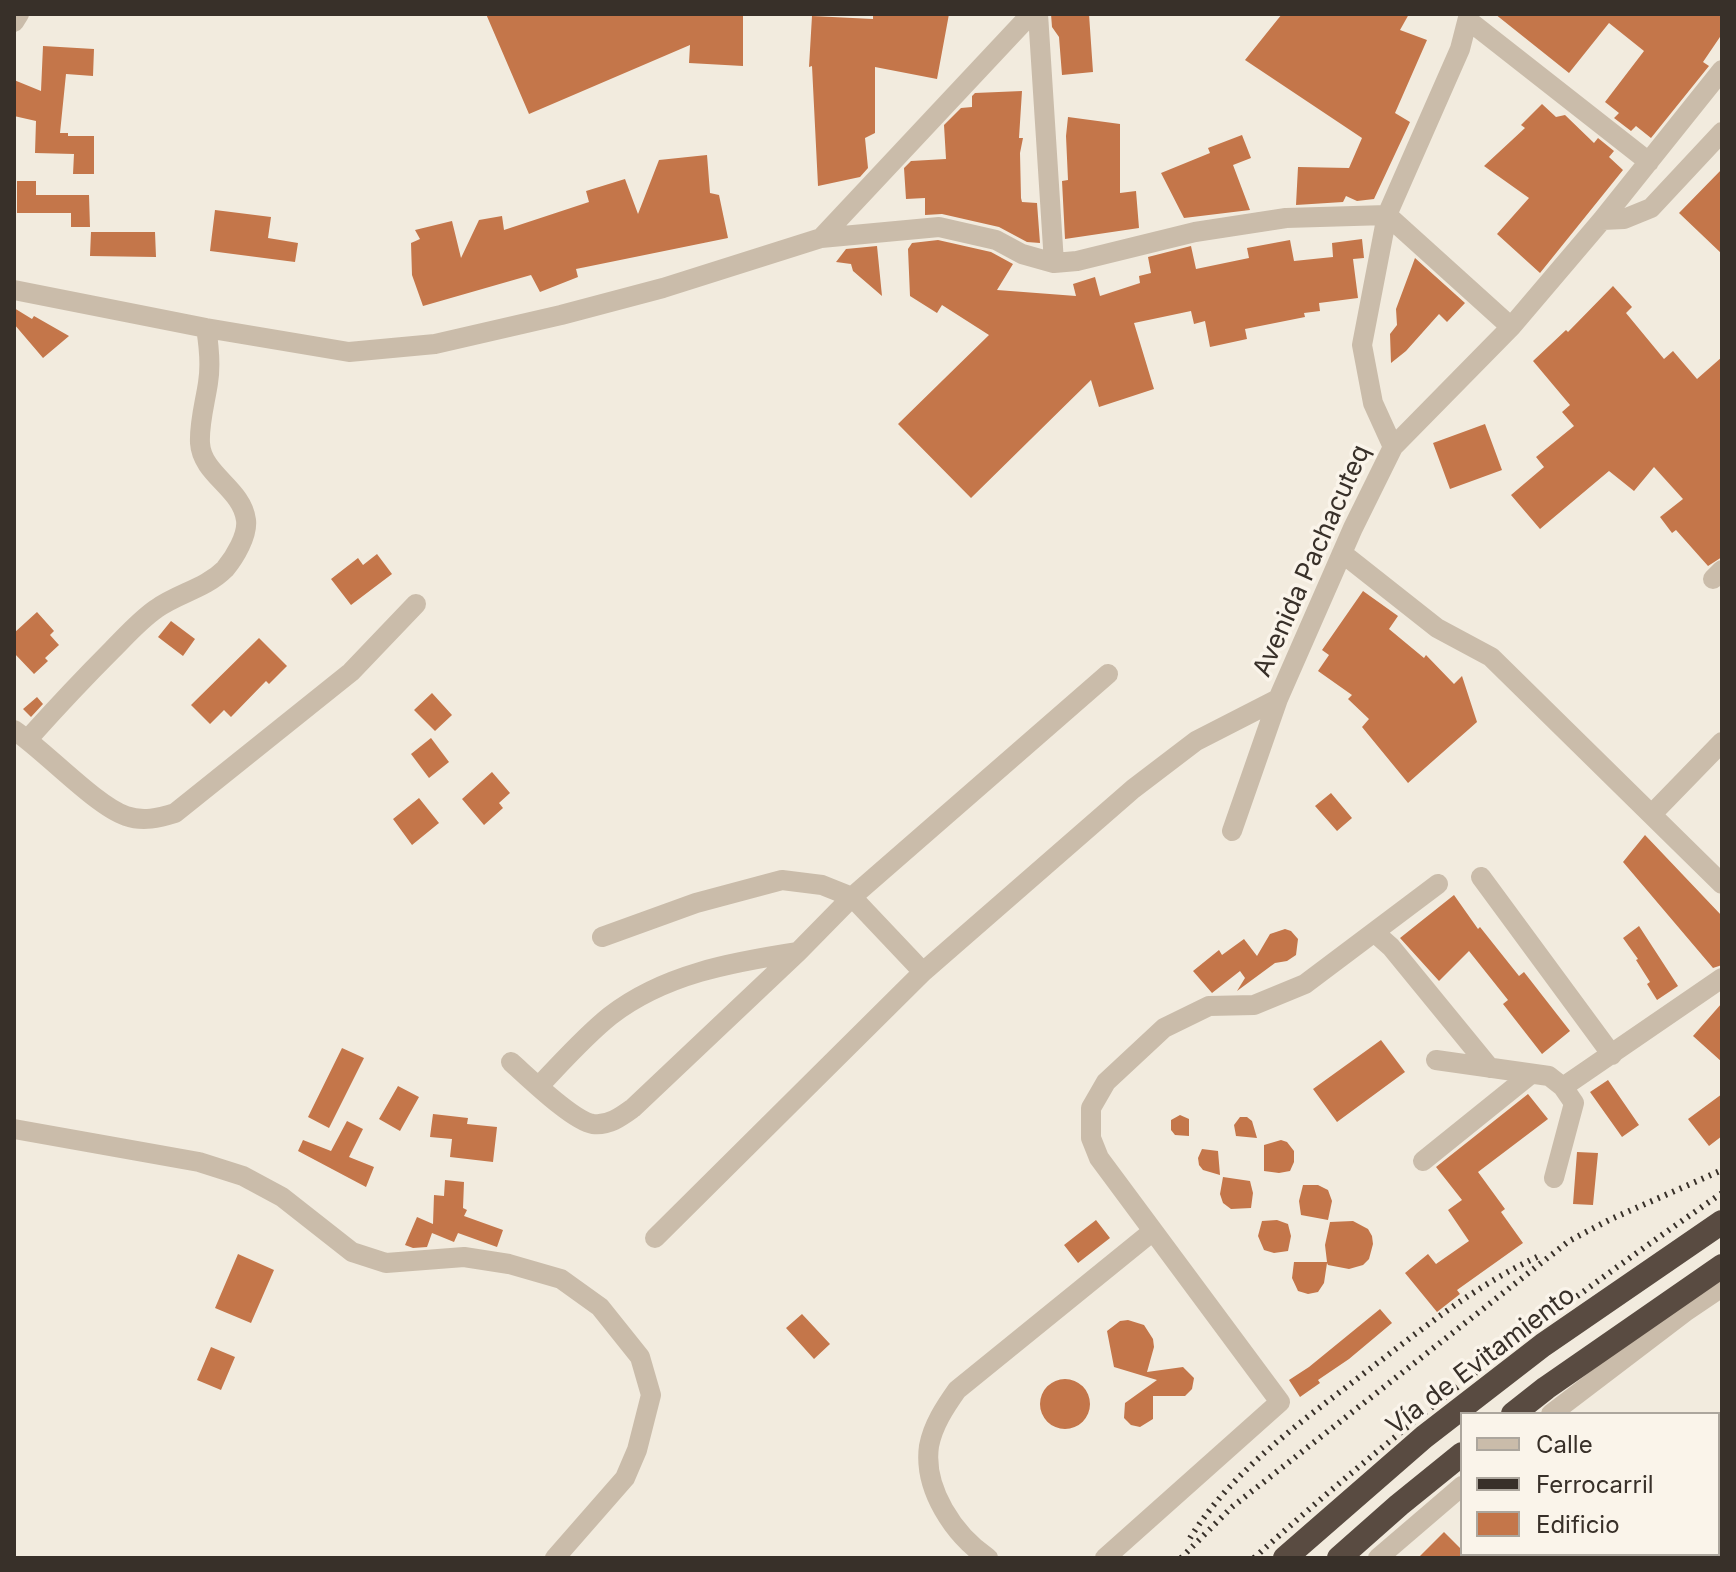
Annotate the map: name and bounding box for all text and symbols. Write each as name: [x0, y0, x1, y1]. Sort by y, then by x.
street label: Avenida Pachacuteq: [1247, 440, 1377, 682]
street label: Vía de Evitamiento: [1381, 1280, 1581, 1442]
legend: [1460, 1412, 1720, 1556]
text: Calle: [1536, 1430, 1593, 1459]
text: Ferrocarril: [1536, 1470, 1654, 1499]
text: Edificio: [1536, 1510, 1620, 1539]

